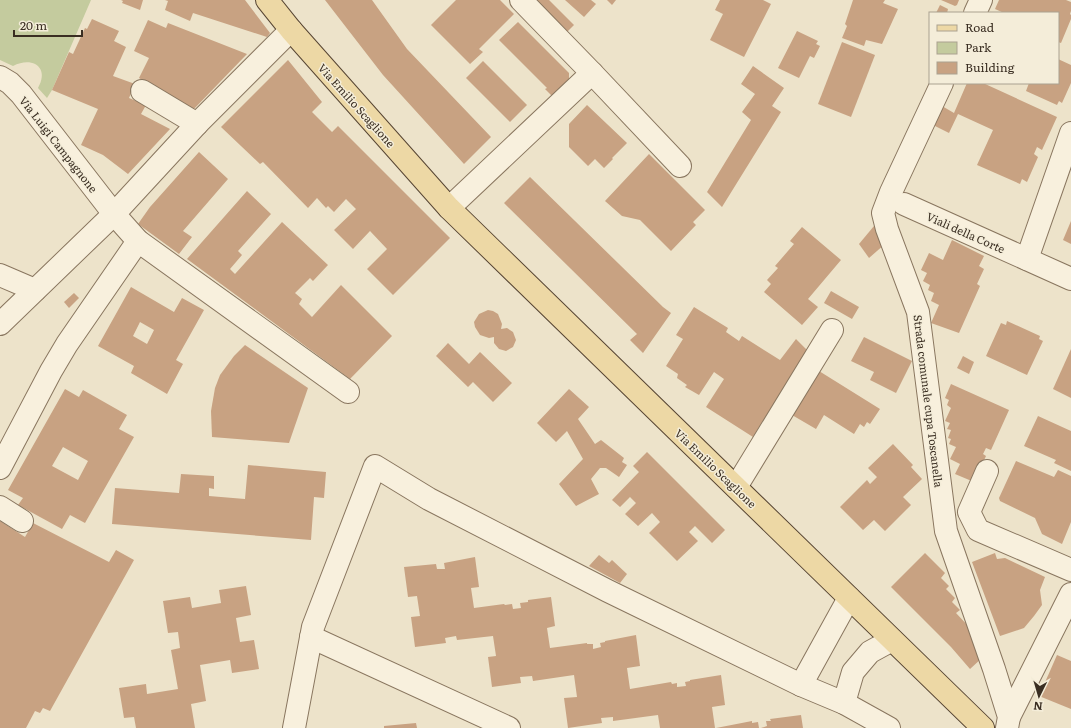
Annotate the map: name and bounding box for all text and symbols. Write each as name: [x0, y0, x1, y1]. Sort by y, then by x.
scale bar: [14, 12, 82, 38]
legend: [929, 12, 1059, 84]
text: 20 m: [20, 16, 47, 34]
text: Road: [965, 18, 995, 36]
text: Park: [965, 38, 992, 56]
text: Building: [965, 58, 1015, 76]
street label: Via Emilio Scaglione: [315, 60, 399, 151]
street label: Via Luigi Campagnone: [16, 92, 102, 196]
street label: Viali della Corte: [924, 208, 1008, 257]
street label: Strada comunale cupa Toscanella: [910, 314, 948, 488]
street label: Via Emilio Scaglione: [672, 425, 761, 511]
north arrow: [1019, 676, 1059, 716]
text: N: [1033, 699, 1043, 715]

